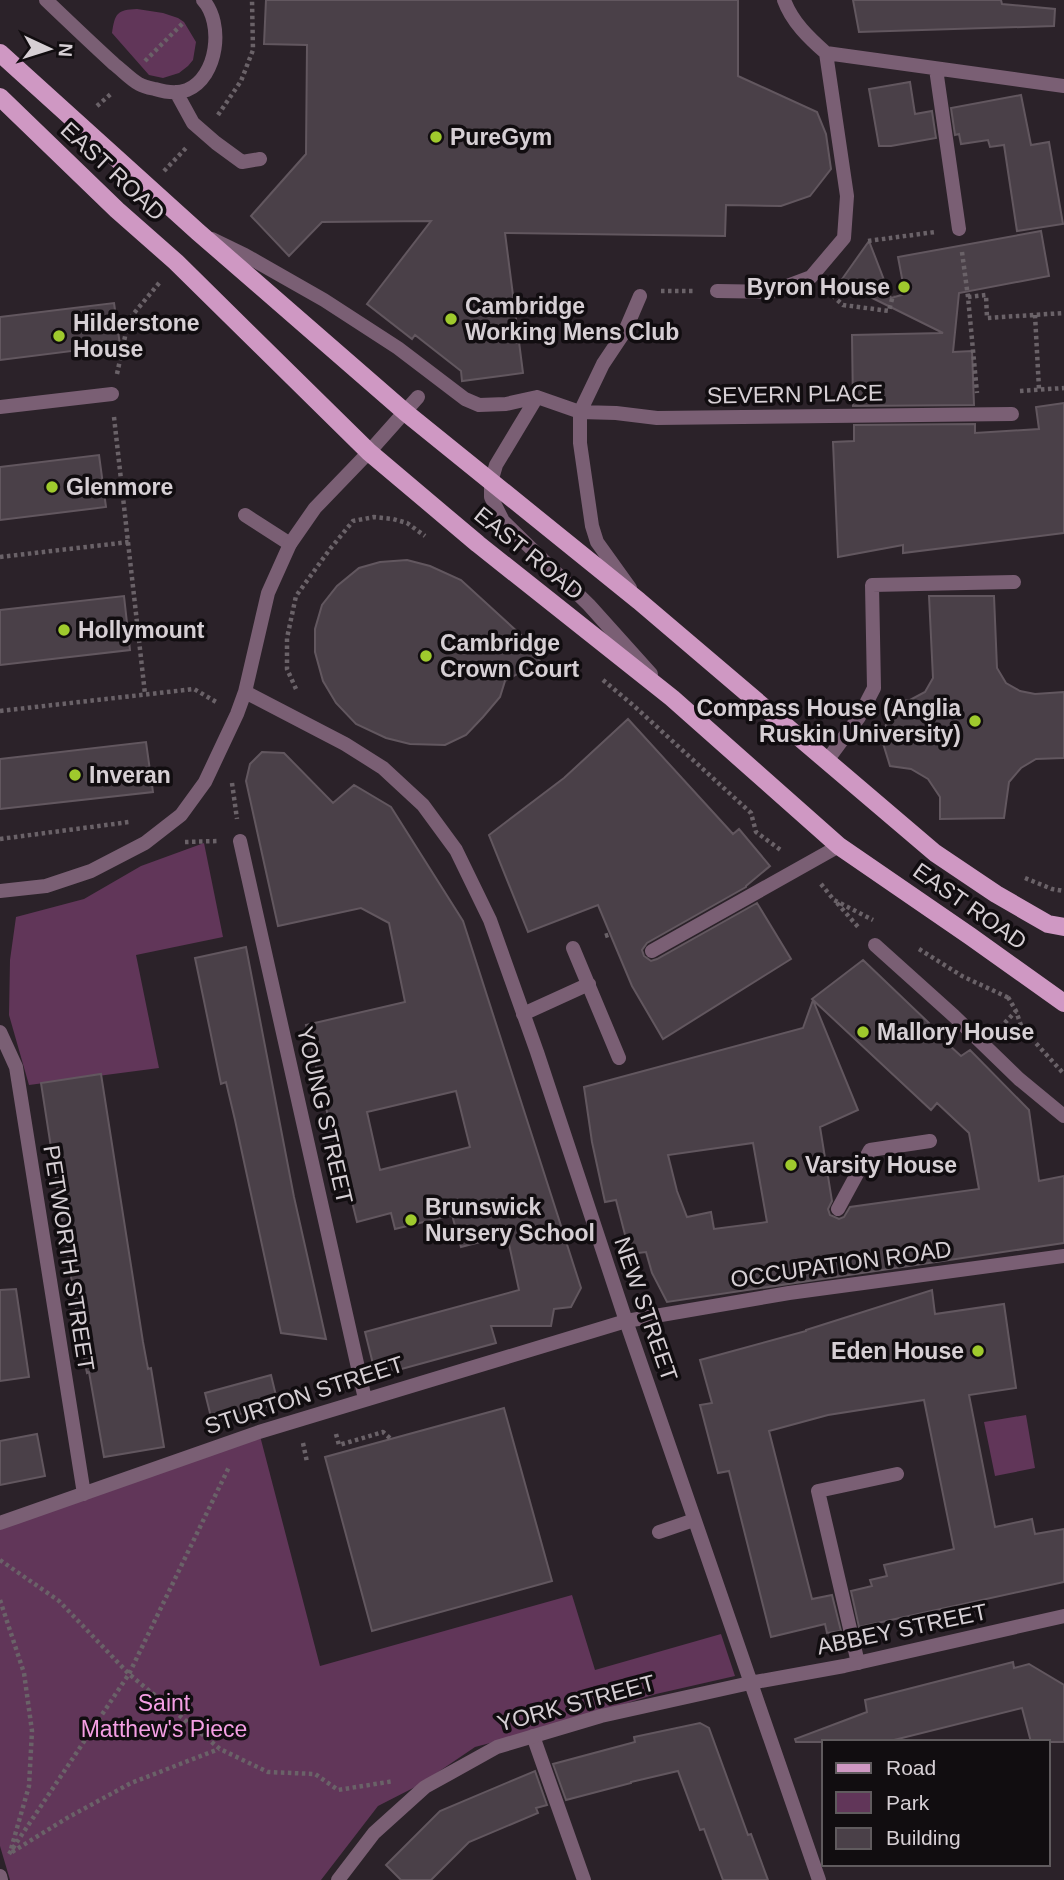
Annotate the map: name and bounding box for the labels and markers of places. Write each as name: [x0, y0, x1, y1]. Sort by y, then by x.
place label: PureGym: [450, 124, 552, 150]
marker: PureGym: [428, 129, 444, 145]
place label: Byron House: [747, 274, 890, 300]
marker: Byron House: [896, 279, 912, 295]
place label: Cambridge Working Mens Club: [465, 293, 679, 345]
place label: Hilderstone House: [73, 310, 200, 362]
marker: Cambridge Working Mens Club: [443, 311, 459, 327]
marker: Hilderstone House: [51, 328, 67, 344]
place label: Glenmore: [66, 474, 173, 500]
marker: Glenmore: [44, 479, 60, 495]
place label: Hollymount: [78, 617, 205, 643]
marker: Hollymount: [56, 622, 72, 638]
place label: Cambridge Crown Court: [440, 630, 580, 682]
marker: Cambridge Crown Court: [418, 648, 434, 664]
place label: Compass House (Anglia Ruskin University): [696, 695, 961, 747]
marker: Compass House (Anglia Ruskin University): [967, 713, 983, 729]
place label: Inveran: [89, 762, 171, 788]
marker: Inveran: [67, 767, 83, 783]
place label: Mallory House: [877, 1019, 1034, 1045]
marker: Mallory House: [855, 1024, 871, 1040]
place label: Varsity House: [805, 1152, 957, 1178]
marker: Varsity House: [783, 1157, 799, 1173]
place label: Brunswick Nursery School: [425, 1194, 595, 1246]
marker: Brunswick Nursery School: [403, 1212, 419, 1228]
place label: Eden House: [831, 1338, 964, 1364]
marker: Eden House: [970, 1343, 986, 1359]

